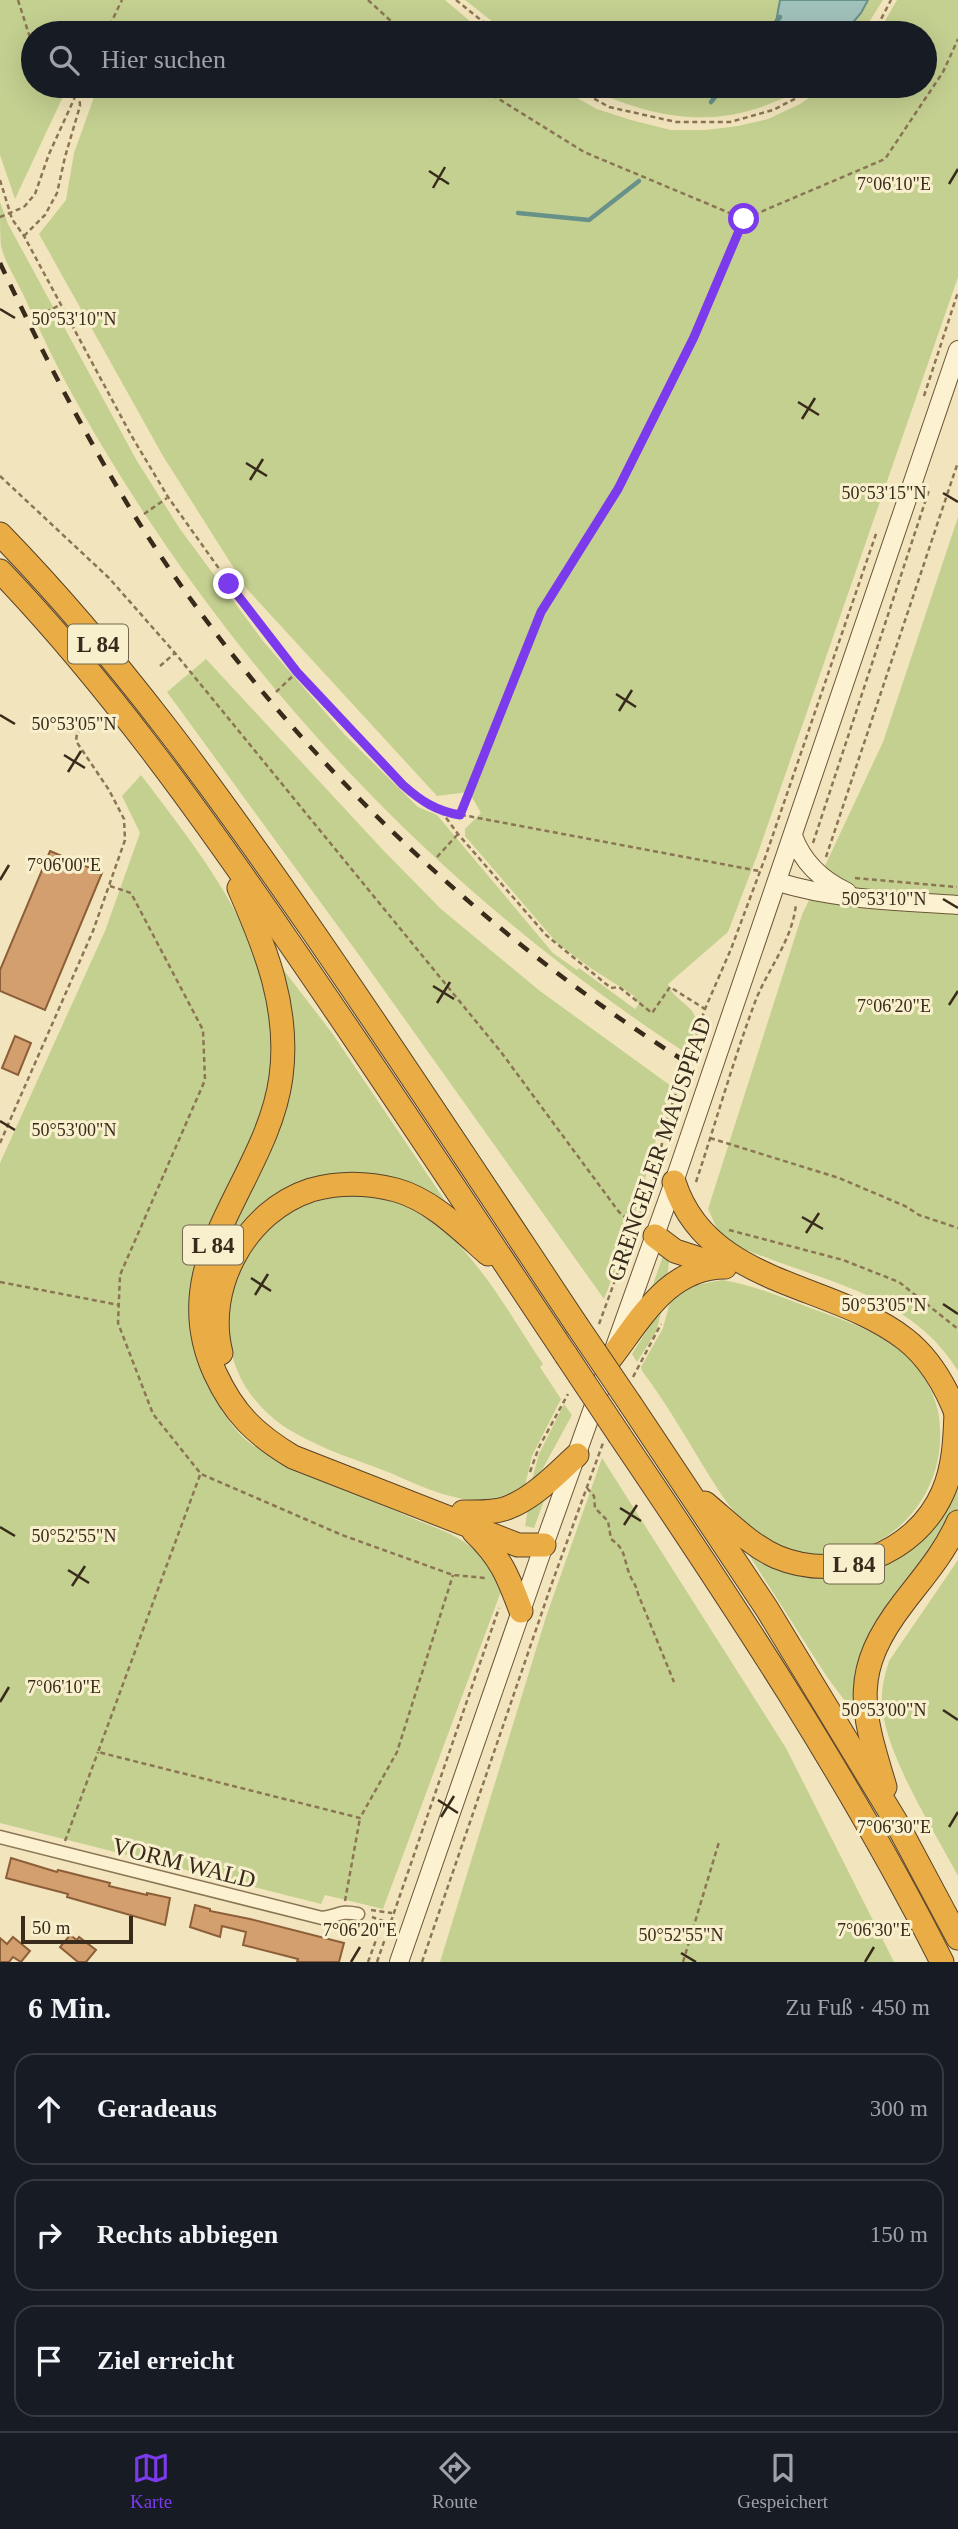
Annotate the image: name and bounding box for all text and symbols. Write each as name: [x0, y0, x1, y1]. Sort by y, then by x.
search box: [21, 21, 937, 98]
icon: search: [45, 41, 83, 79]
text: Hier suchen: [101, 45, 226, 74]
text: 7°06'10"E: [857, 174, 931, 194]
route start: [728, 203, 759, 234]
text: 50°53'10"N: [32, 309, 116, 329]
text: 50°53'15"N: [842, 483, 926, 503]
route end: [213, 568, 244, 599]
road number: L 84: [68, 624, 128, 664]
text: 50°53'05"N: [32, 714, 116, 734]
text: 7°06'00"E: [27, 855, 101, 875]
text: 50°53'10"N: [842, 889, 926, 909]
text: 7°06'20"E: [857, 996, 931, 1016]
street label: GRENGELER MAUSPFAD: [602, 1014, 716, 1284]
text: 50°53'00"N: [32, 1120, 116, 1140]
road number: L 84: [183, 1226, 243, 1264]
text: 50°53'05"N: [842, 1295, 926, 1315]
text: 50°52'55"N: [32, 1526, 116, 1546]
road number: L 84: [824, 1544, 884, 1583]
text: 7°06'10"E: [27, 1677, 101, 1697]
text: 50°53'00"N: [842, 1700, 926, 1720]
text: 7°06'30"E: [857, 1817, 931, 1837]
street label: VORM WALD: [110, 1833, 258, 1893]
scale bar: [21, 1913, 133, 1945]
text: 50 m: [32, 1917, 71, 1938]
text: 7°06'20"E: [323, 1920, 397, 1940]
text: 7°06'30"E: [837, 1920, 911, 1940]
text: 50°52'55"N: [639, 1925, 723, 1945]
text: 6 Min.: [28, 1991, 111, 2024]
text: Zu Fuß · 450 m: [786, 1995, 930, 2020]
icon: ahead: [30, 2090, 68, 2128]
text: Geradeaus: [97, 2094, 217, 2123]
text: 300 m: [870, 2096, 928, 2121]
icon: right: [30, 2216, 68, 2254]
text: Rechts abbiegen: [97, 2220, 278, 2249]
text: 150 m: [870, 2222, 928, 2247]
icon: arrive: [30, 2342, 68, 2380]
text: Ziel erreicht: [97, 2346, 234, 2375]
tab: Karte: [130, 2449, 172, 2513]
tab: Route: [432, 2449, 477, 2513]
tab: Gespeichert: [737, 2449, 828, 2513]

